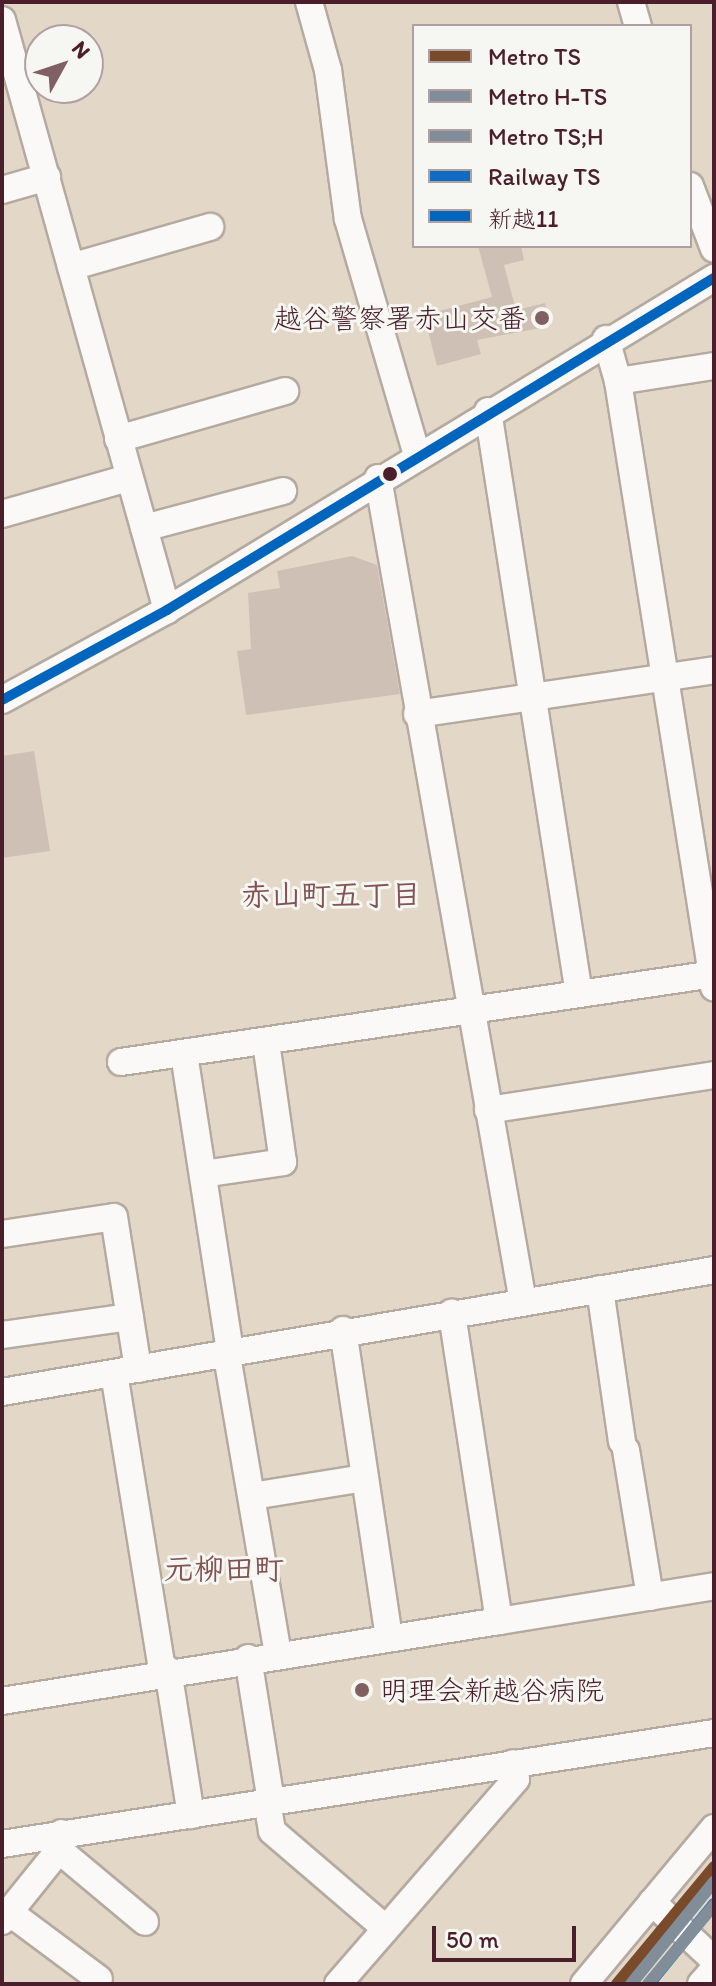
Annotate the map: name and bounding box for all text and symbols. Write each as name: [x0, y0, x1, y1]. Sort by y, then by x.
north arrow: [24, 24, 104, 104]
legend: [412, 24, 692, 248]
text: N: [66, 35, 96, 64]
text: Metro TS: [488, 42, 581, 71]
text: Metro H-TS: [488, 82, 607, 111]
text: Metro TS;H: [488, 122, 604, 151]
text: Railway TS: [488, 162, 600, 191]
text: 新越11: [488, 204, 558, 233]
place label: 越谷警察署赤山交番: [274, 301, 526, 335]
marker: 越谷警察署赤山交番: [533, 309, 551, 327]
unlabelled marker: [382, 466, 398, 482]
district label: 赤山町五丁目: [241, 877, 421, 913]
district label: 元柳田町: [164, 1551, 284, 1587]
place label: 明理会新越谷病院: [380, 1673, 604, 1707]
marker: 明理会新越谷病院: [351, 1679, 373, 1701]
scale bar: [436, 1910, 580, 1960]
text: 50 m: [446, 1925, 499, 1954]

